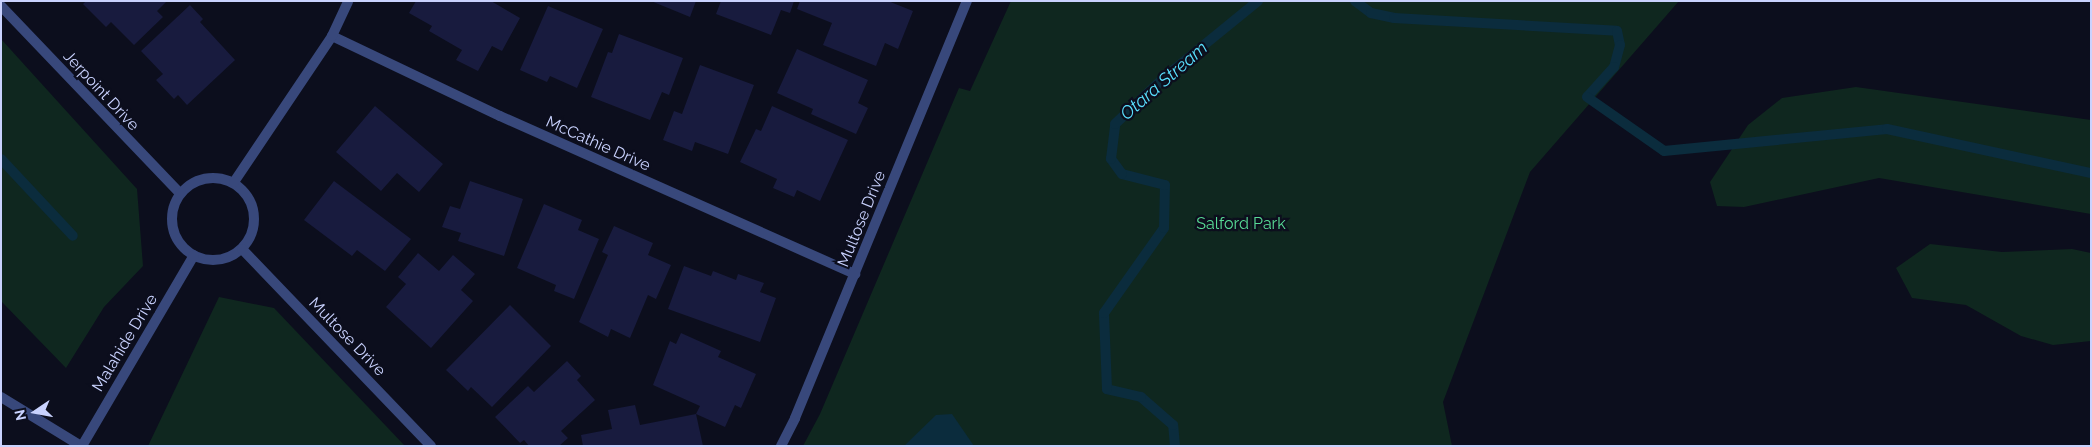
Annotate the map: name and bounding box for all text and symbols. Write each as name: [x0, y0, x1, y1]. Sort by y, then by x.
water label: Otara Stream: [1116, 37, 1212, 125]
street label: Jerpoint Drive: [59, 47, 143, 135]
street label: McCathie Drive: [543, 112, 653, 176]
street label: Multose Drive: [834, 168, 890, 270]
park label: Salford Park: [1196, 214, 1286, 234]
street label: Malahide Drive: [88, 291, 162, 395]
street label: Multose Drive: [305, 294, 389, 380]
north arrow: [10, 387, 60, 437]
text: N: [11, 408, 29, 422]

